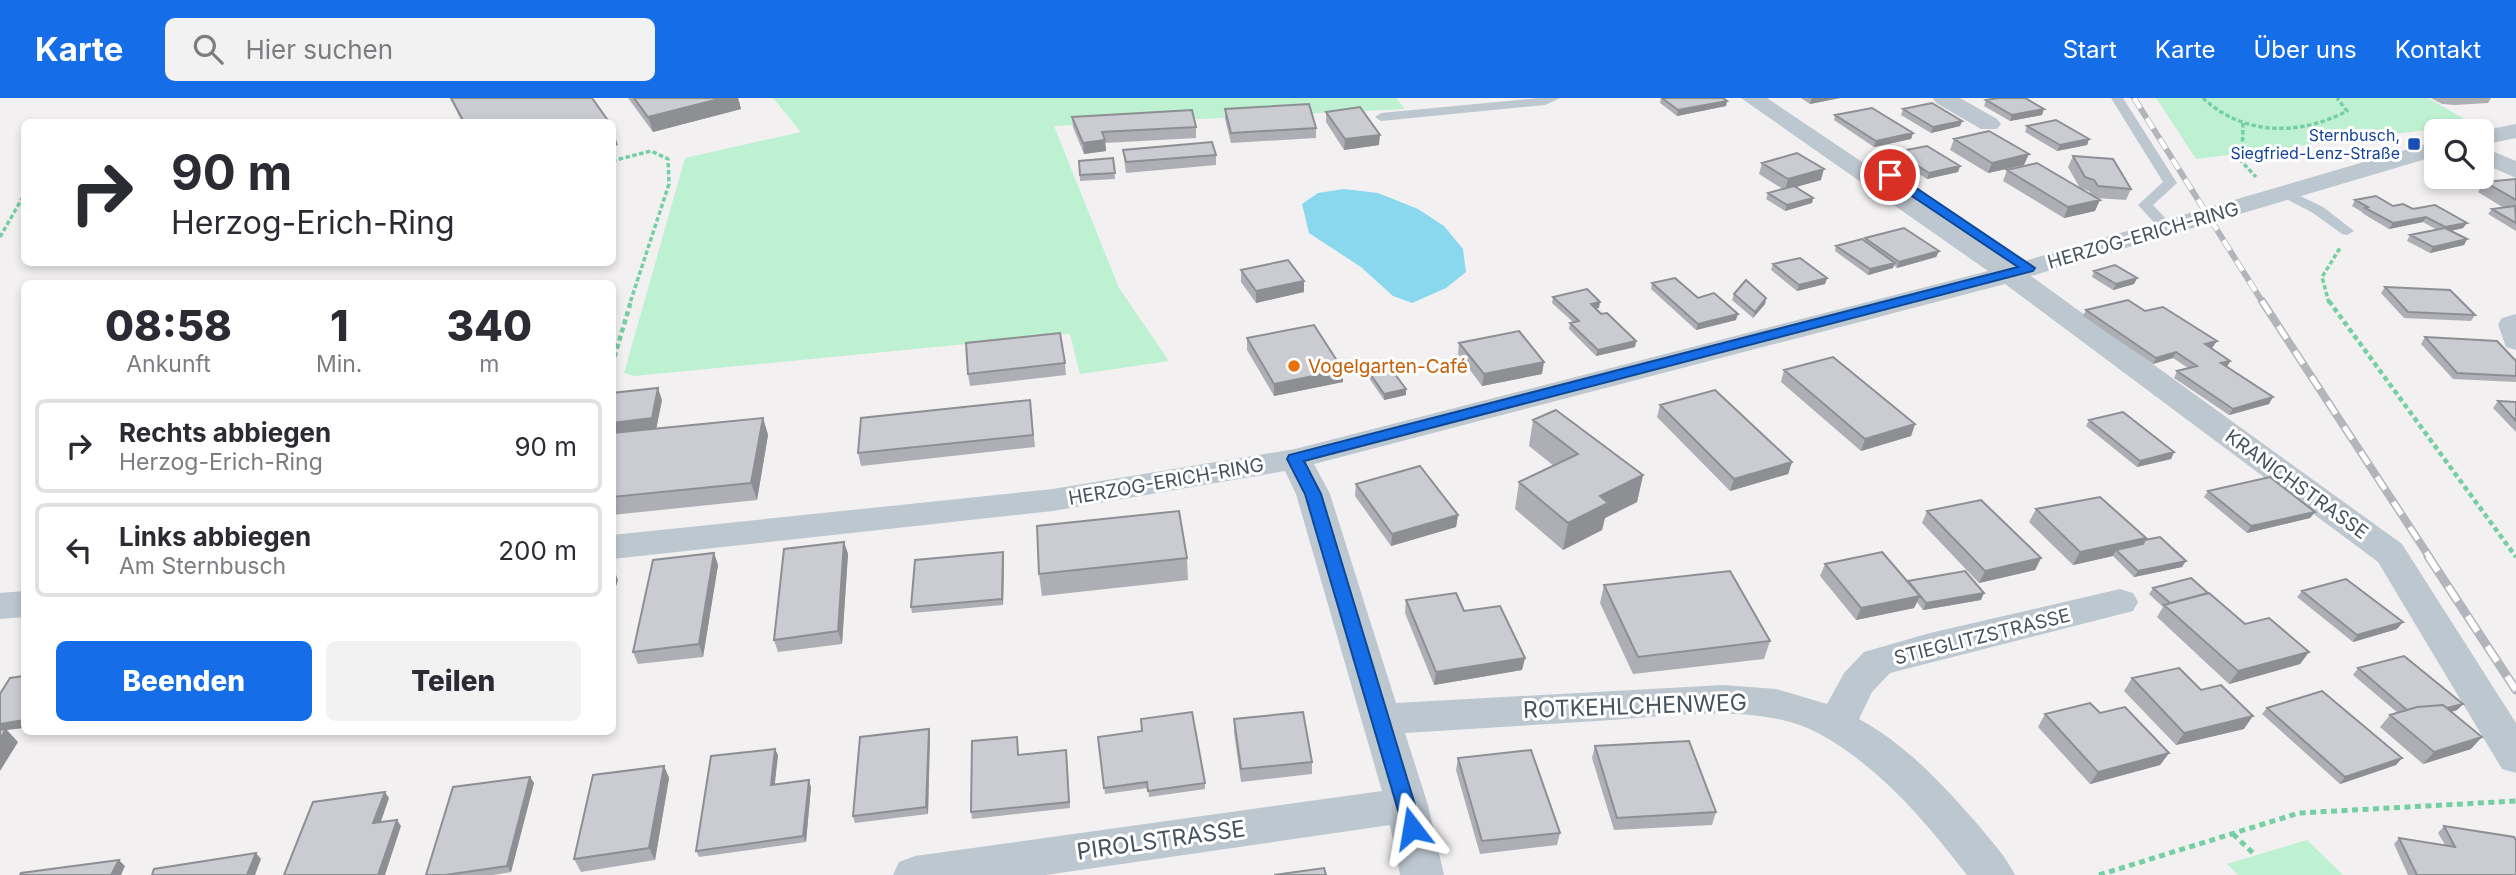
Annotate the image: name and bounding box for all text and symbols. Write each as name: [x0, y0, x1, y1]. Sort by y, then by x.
search box: [165, 18, 655, 81]
text: Karte: [35, 29, 123, 69]
icon: search: [189, 30, 227, 68]
text: Hier suchen: [245, 34, 393, 65]
text: Start: [2063, 35, 2117, 64]
text: Karte: [2155, 35, 2215, 64]
text: Über uns: [2253, 35, 2357, 64]
text: Kontakt: [2395, 35, 2481, 64]
map controls: [2424, 119, 2494, 189]
button: search: [2424, 119, 2494, 189]
place label: Sternbusch, Siegfried-Lenz-Straße: [2230, 125, 2400, 163]
marker: Sternbusch, Siegfried-Lenz-Straße: [2406, 136, 2422, 152]
text: 90 m: [171, 143, 292, 202]
pin: [1860, 145, 1920, 205]
icon: right: [56, 147, 147, 238]
icon: arrive: [1871, 156, 1909, 194]
street label: HERZOG-ERICH-RING: [2045, 197, 2241, 274]
text: Herzog-Erich-Ring: [171, 203, 455, 242]
text: 08:58: [105, 300, 232, 351]
text: 1: [330, 300, 348, 351]
text: 340: [446, 300, 532, 351]
text: Ankunft: [126, 350, 211, 378]
text: Min.: [316, 350, 363, 378]
text: m: [479, 350, 499, 378]
place label: Vogelgarten-Café: [1308, 355, 1468, 378]
marker: Vogelgarten-Café: [1286, 358, 1302, 374]
text: Rechts abbiegen: [119, 417, 331, 448]
street label: KRANICHSTRASSE: [2221, 425, 2373, 544]
icon: right: [60, 427, 98, 465]
text: 90 m: [514, 431, 577, 462]
text: Herzog-Erich-Ring: [119, 448, 323, 476]
street label: HERZOG-ERICH-RING: [1067, 453, 1266, 510]
text: Links abbiegen: [119, 521, 311, 552]
icon: left: [60, 531, 98, 569]
text: 200 m: [498, 535, 577, 566]
text: Am Sternbusch: [119, 552, 286, 580]
street label: STIEGLITZSTRASSE: [1892, 603, 2073, 670]
button: Beenden: [56, 641, 312, 721]
button: Teilen: [326, 641, 581, 721]
street label: ROTKEHLCHENWEG: [1523, 688, 1747, 724]
position arrow: [1375, 791, 1449, 865]
street label: PIROLSTRASSE: [1075, 814, 1247, 866]

